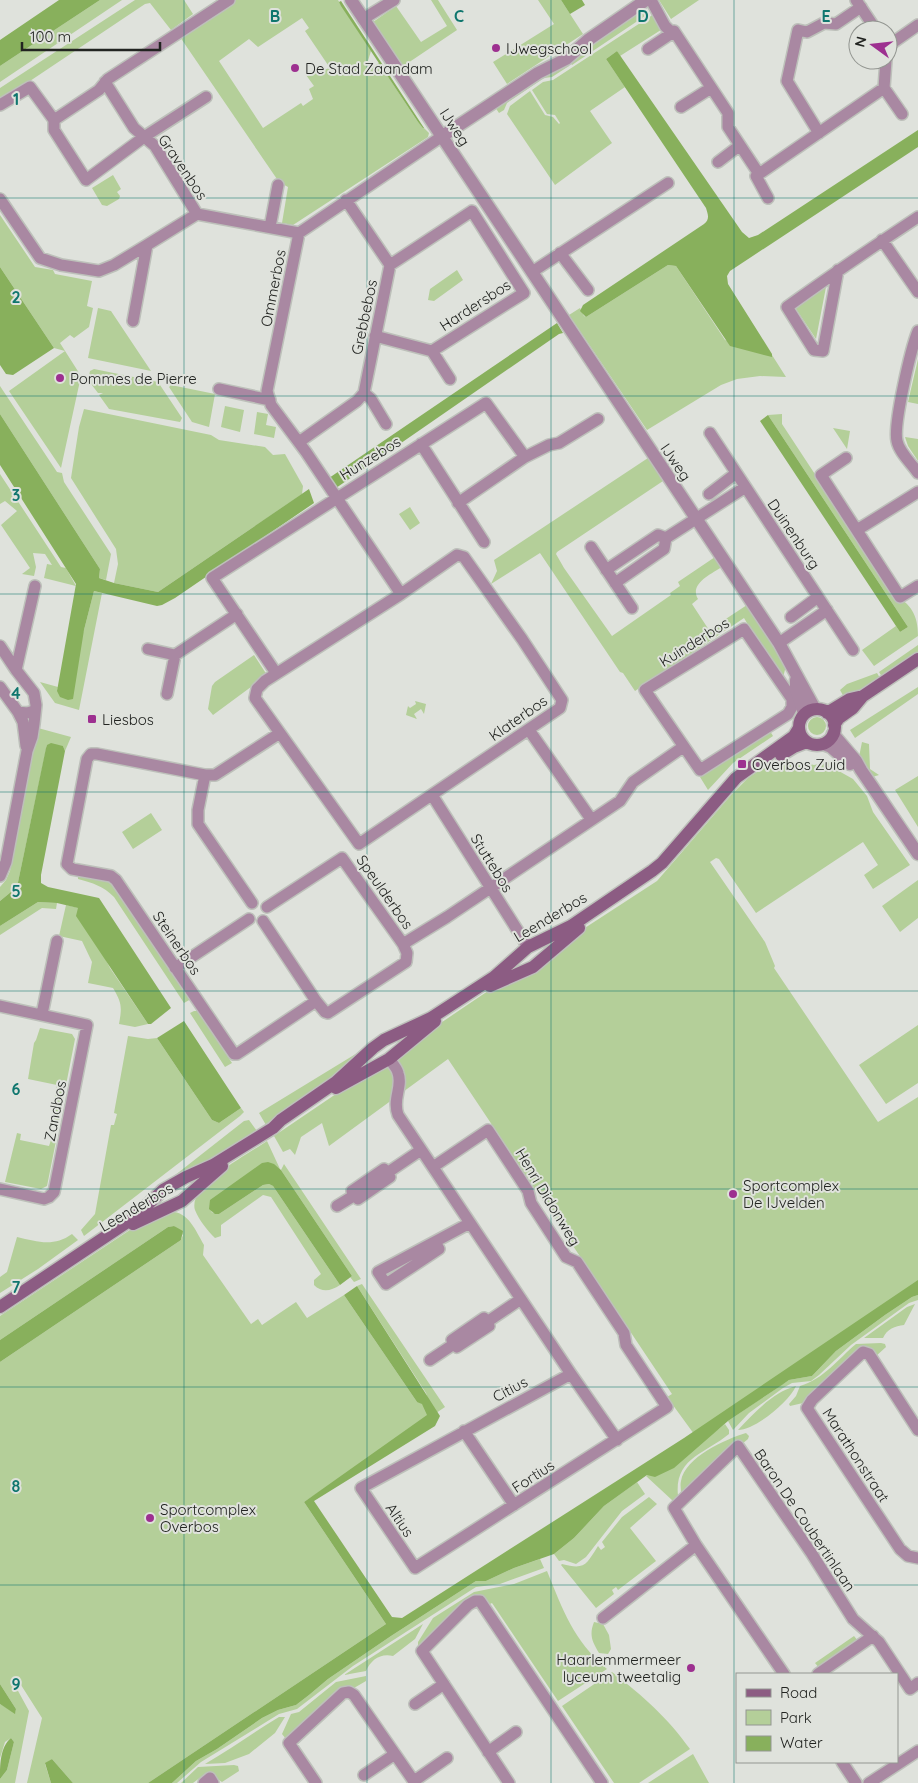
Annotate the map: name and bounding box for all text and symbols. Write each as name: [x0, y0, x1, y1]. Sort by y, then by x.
text: B: [270, 6, 280, 26]
text: C: [454, 6, 464, 26]
text: D: [637, 6, 649, 26]
text: E: [821, 6, 831, 26]
scale bar: [22, 20, 160, 52]
north arrow: [848, 20, 898, 70]
text: 100 m: [30, 27, 71, 46]
text: N: [850, 34, 870, 49]
place label: IJwegschool: [506, 39, 592, 58]
marker: IJwegschool: [490, 42, 502, 54]
place label: De Stad Zaandam: [305, 59, 433, 78]
marker: De Stad Zaandam: [289, 62, 301, 74]
text: 1: [13, 89, 19, 109]
street label: IJweg: [436, 104, 474, 150]
street label: Gravenbos: [154, 131, 212, 203]
street label: Ommerbos: [256, 248, 290, 328]
street label: Hardersbos: [436, 275, 514, 335]
street label: Grebbebos: [347, 278, 381, 356]
text: 2: [11, 287, 21, 307]
place label: Pommes de Pierre: [70, 369, 197, 388]
marker: Pommes de Pierre: [54, 372, 66, 384]
street label: Hunzebos: [336, 432, 404, 484]
street label: IJweg: [657, 440, 695, 484]
text: 3: [12, 485, 20, 505]
street label: Duinenburg: [764, 495, 824, 573]
street label: Kuinderbos: [656, 613, 732, 671]
text: 4: [11, 683, 21, 703]
street label: Klaterbos: [485, 691, 551, 745]
place label: Liesbos: [102, 710, 154, 729]
marker: Liesbos: [86, 713, 98, 725]
place label: Overbos Zuid: [752, 755, 845, 774]
marker: Overbos Zuid: [736, 758, 748, 770]
street label: Stuttebos: [467, 830, 517, 896]
street label: Speulderbos: [352, 851, 418, 933]
text: 5: [11, 881, 21, 901]
street label: Leenderbos: [510, 888, 590, 946]
street label: Steinerbos: [149, 907, 205, 979]
text: 6: [12, 1079, 21, 1099]
street label: Zandbos: [40, 1079, 70, 1143]
street label: Henri Didonweg: [511, 1145, 585, 1249]
place label: Sportcomplex De IJvelden: [743, 1176, 839, 1212]
street label: Leenderbos: [96, 1178, 176, 1236]
marker: Sportcomplex De IJvelden: [727, 1188, 739, 1200]
text: 7: [12, 1277, 21, 1297]
street label: Citius: [489, 1372, 531, 1406]
street label: Marathonstraat: [818, 1404, 894, 1506]
street label: Baron De Coubertinlaan: [750, 1445, 860, 1595]
street label: Fortius: [508, 1455, 558, 1497]
text: 8: [12, 1476, 21, 1496]
street label: Altius: [382, 1499, 418, 1541]
place label: Sportcomplex Overbos: [160, 1500, 256, 1536]
marker: Sportcomplex Overbos: [144, 1512, 156, 1524]
place label: Haarlemmermeer lyceum tweetalig: [556, 1650, 681, 1686]
marker: Haarlemmermeer lyceum tweetalig: [685, 1662, 697, 1674]
legend: [736, 1673, 898, 1763]
text: 9: [11, 1674, 21, 1694]
text: Road: [780, 1683, 817, 1702]
text: Park: [780, 1708, 812, 1727]
text: Water: [780, 1733, 823, 1752]

